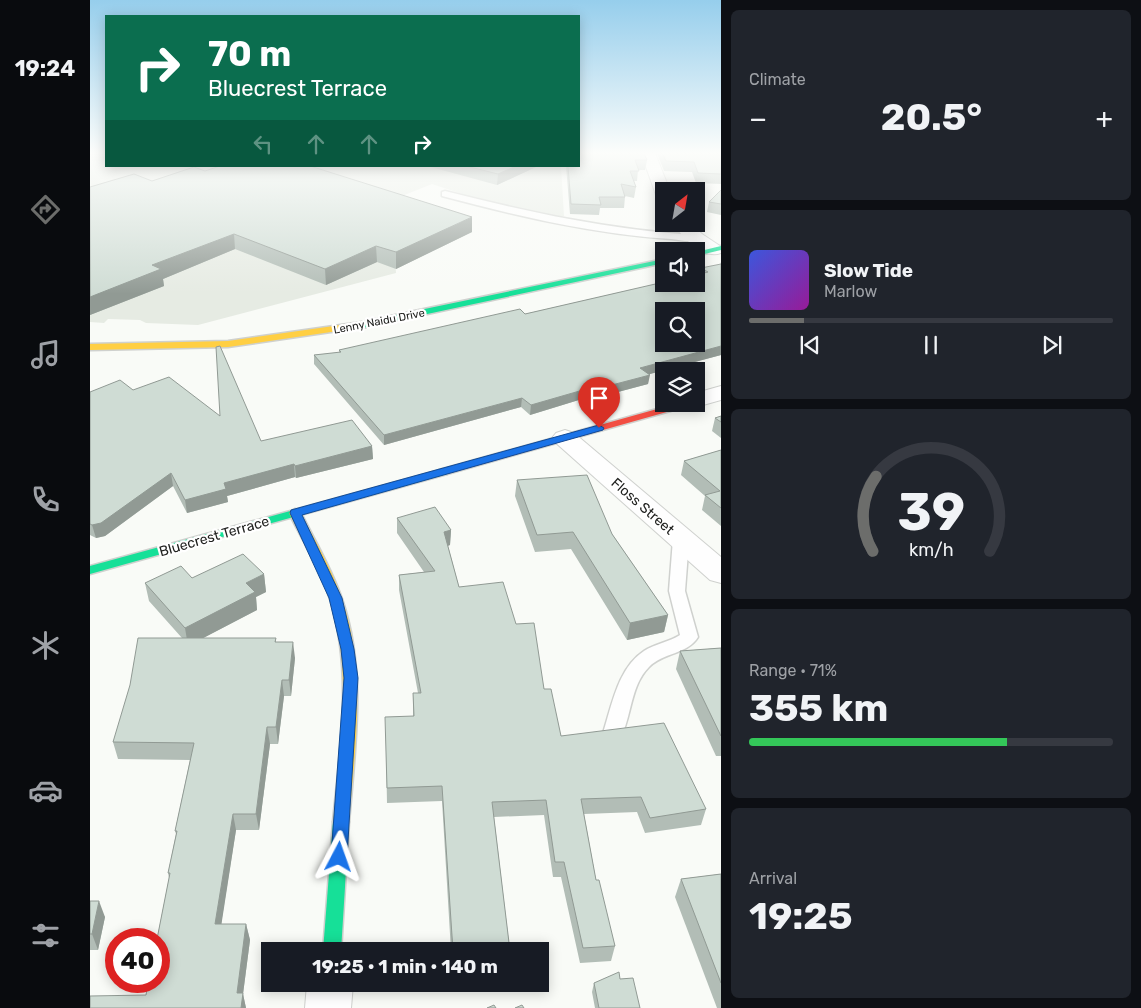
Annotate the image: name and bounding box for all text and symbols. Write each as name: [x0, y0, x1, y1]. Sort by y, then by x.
text: 70 m: [208, 33, 291, 75]
icon: right: [125, 35, 190, 100]
text: 19:24: [15, 55, 75, 82]
text: Climate: [749, 70, 806, 89]
text: Bluecrest Terrace: [208, 75, 387, 102]
text: 20.5°: [881, 94, 982, 140]
text: −: [749, 102, 767, 135]
text: +: [1096, 102, 1113, 135]
icon: left: [249, 130, 277, 158]
icon: ahead: [302, 130, 330, 158]
icon: ahead: [355, 130, 383, 158]
icon: right: [408, 130, 436, 158]
north arrow: [655, 182, 705, 232]
map controls: [655, 182, 705, 412]
icon: directions: [28, 192, 63, 227]
button: sound: [655, 242, 705, 292]
text: Slow Tide: [824, 259, 913, 282]
text: Marlow: [824, 282, 877, 301]
button: search: [655, 302, 705, 352]
street label: Lenny Naidu Drive: [332, 306, 426, 337]
icon: previous: [796, 331, 824, 359]
icon: pause: [917, 331, 945, 359]
icon: next: [1038, 331, 1066, 359]
icon: music: [28, 337, 63, 372]
button: layers: [655, 362, 705, 412]
pin: [578, 377, 620, 428]
icon: arrive: [585, 384, 613, 412]
street label: Floss Street: [608, 474, 678, 539]
text: 39: [897, 481, 965, 543]
icon: phone: [28, 482, 63, 517]
street label: Bluecrest Terrace: [157, 513, 271, 560]
text: km/h: [909, 539, 953, 560]
icon: climate: [28, 628, 63, 663]
text: Range · 71%: [749, 661, 837, 680]
text: 355 km: [749, 685, 888, 731]
icon: car: [28, 773, 63, 808]
position arrow: [312, 830, 364, 882]
text: Arrival: [749, 869, 797, 888]
text: 19:25: [749, 893, 853, 939]
icon: filters: [28, 918, 63, 953]
speed limit sign: 40: [105, 928, 170, 993]
text: 19:25 · 1 min · 140 m: [312, 955, 498, 978]

